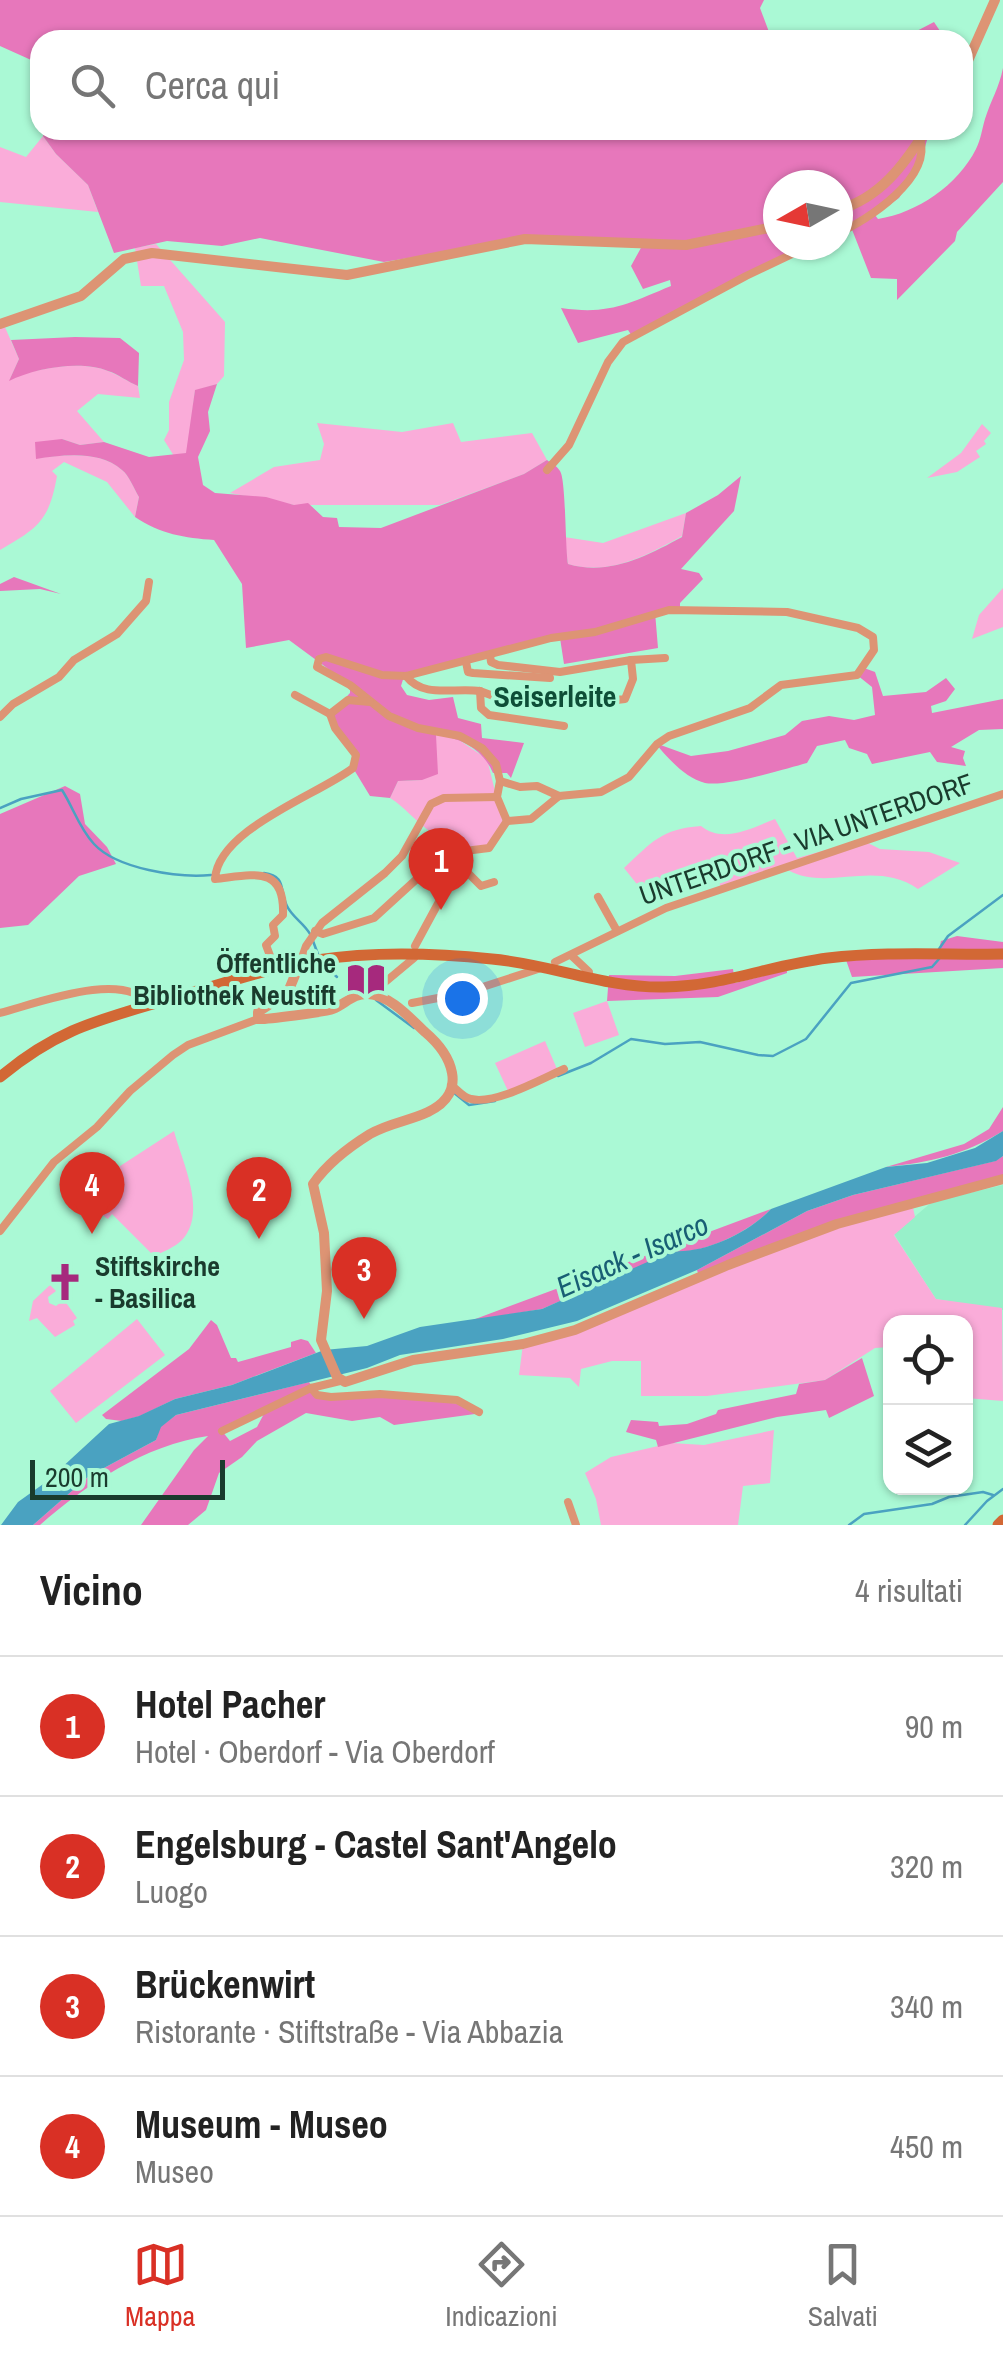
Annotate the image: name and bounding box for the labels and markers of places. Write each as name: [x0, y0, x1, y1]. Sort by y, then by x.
pin: 1: [408, 828, 474, 910]
place label: Öffentliche Bibliothek Neustift: [133, 944, 336, 1014]
library icon: Öffentliche Bibliothek Neustift: [345, 958, 387, 1000]
pin: 4: [59, 1152, 124, 1234]
pin: 2: [226, 1156, 292, 1239]
pin: 3: [332, 1236, 396, 1319]
place label: Stiftskirche - Basilica: [95, 1247, 220, 1317]
church icon: Stiftskirche - Basilica: [44, 1261, 86, 1303]

